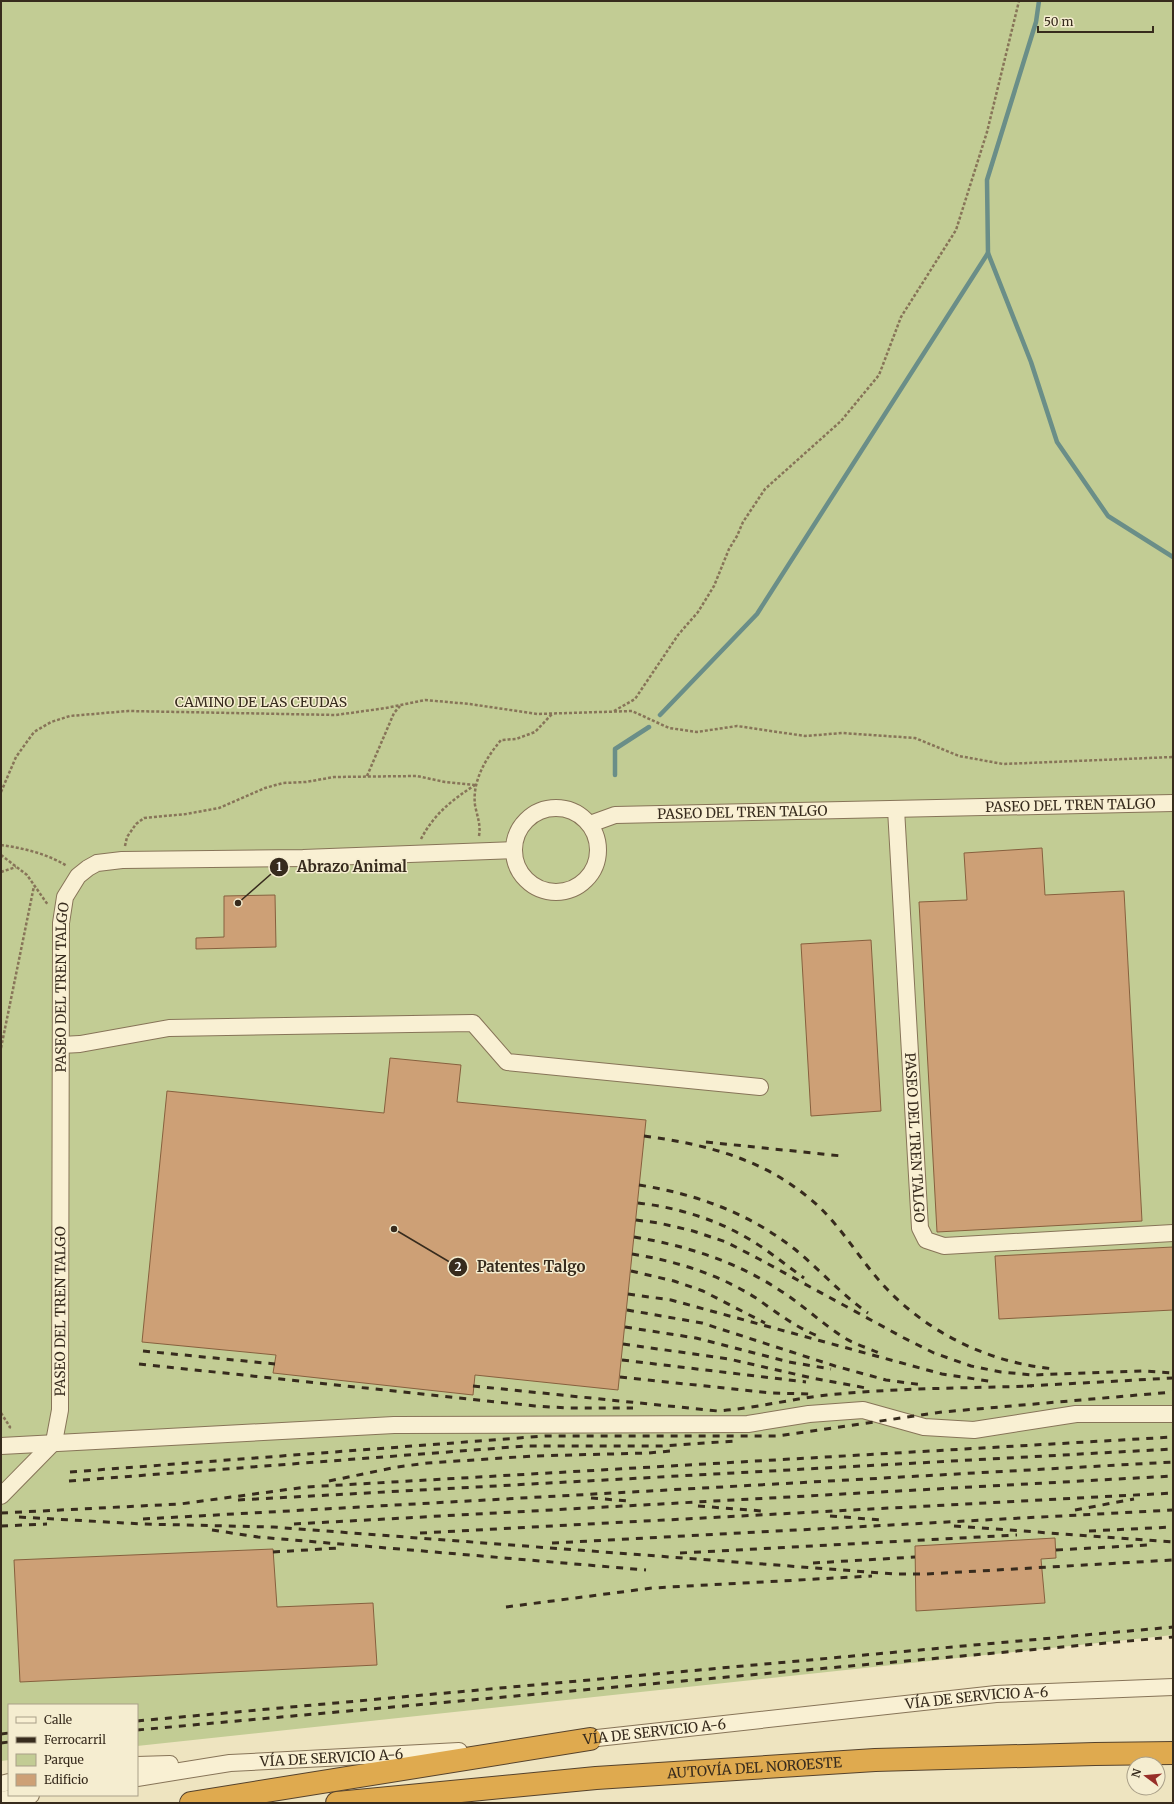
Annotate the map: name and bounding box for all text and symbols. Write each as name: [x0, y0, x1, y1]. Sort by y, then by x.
scale bar: [1038, 8, 1153, 34]
text: 50 m: [1044, 14, 1073, 29]
street label: CAMINO DE LAS CEUDAS: [175, 693, 347, 711]
street label: PASEO DEL TREN TALGO: [985, 794, 1156, 816]
street label: PASEO DEL TREN TALGO: [657, 801, 828, 823]
callout: Abrazo Animal: [269, 854, 415, 881]
text: Abrazo Animal: [296, 857, 407, 876]
text: 1: [276, 859, 282, 874]
street label: PASEO DEL TREN TALGO: [52, 901, 73, 1072]
street label: PASEO DEL TREN TALGO: [901, 1052, 929, 1223]
street label: PASEO DEL TREN TALGO: [51, 1226, 69, 1396]
callout: Patentes Talgo: [448, 1253, 593, 1280]
text: Patentes Talgo: [477, 1257, 585, 1276]
text: 2: [454, 1259, 462, 1274]
street label: VÍA DE SERVICIO A-6: [903, 1683, 1049, 1713]
legend: [8, 1704, 138, 1796]
text: Calle: [44, 1712, 72, 1727]
street label: VÍA DE SERVICIO A-6: [581, 1715, 727, 1749]
text: Ferrocarril: [44, 1732, 106, 1747]
street label: VÍA DE SERVICIO A-6: [259, 1745, 404, 1770]
text: Parque: [44, 1752, 84, 1767]
street label: AUTOVÍA DEL NOROESTE: [666, 1753, 842, 1782]
north arrow: [1126, 1756, 1166, 1796]
text: N: [1128, 1767, 1144, 1779]
text: Edificio: [44, 1772, 88, 1787]

